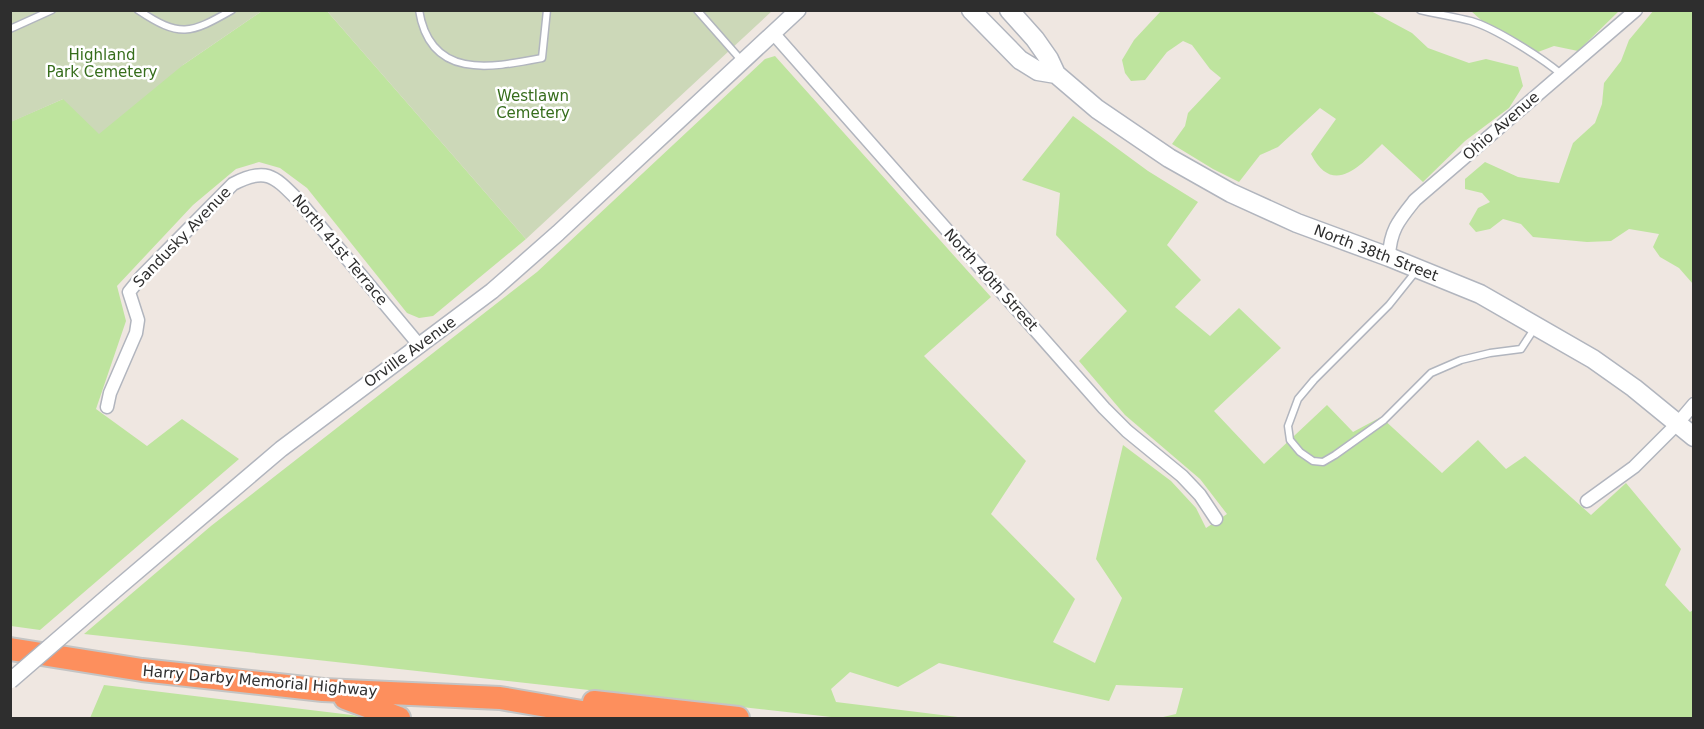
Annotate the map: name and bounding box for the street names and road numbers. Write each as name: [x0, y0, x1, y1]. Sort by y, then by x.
street label: Ohio Avenue: [1459, 88, 1543, 164]
street label: Sandusky Avenue: [129, 183, 235, 291]
street label: North 41st Terrace: [288, 191, 392, 309]
street label: North 38th Street: [1311, 221, 1441, 285]
street label: North 40th Street: [940, 225, 1042, 335]
street label: Orville Avenue: [361, 313, 459, 391]
street label: Harry Darby Memorial Highway: [142, 662, 378, 700]

